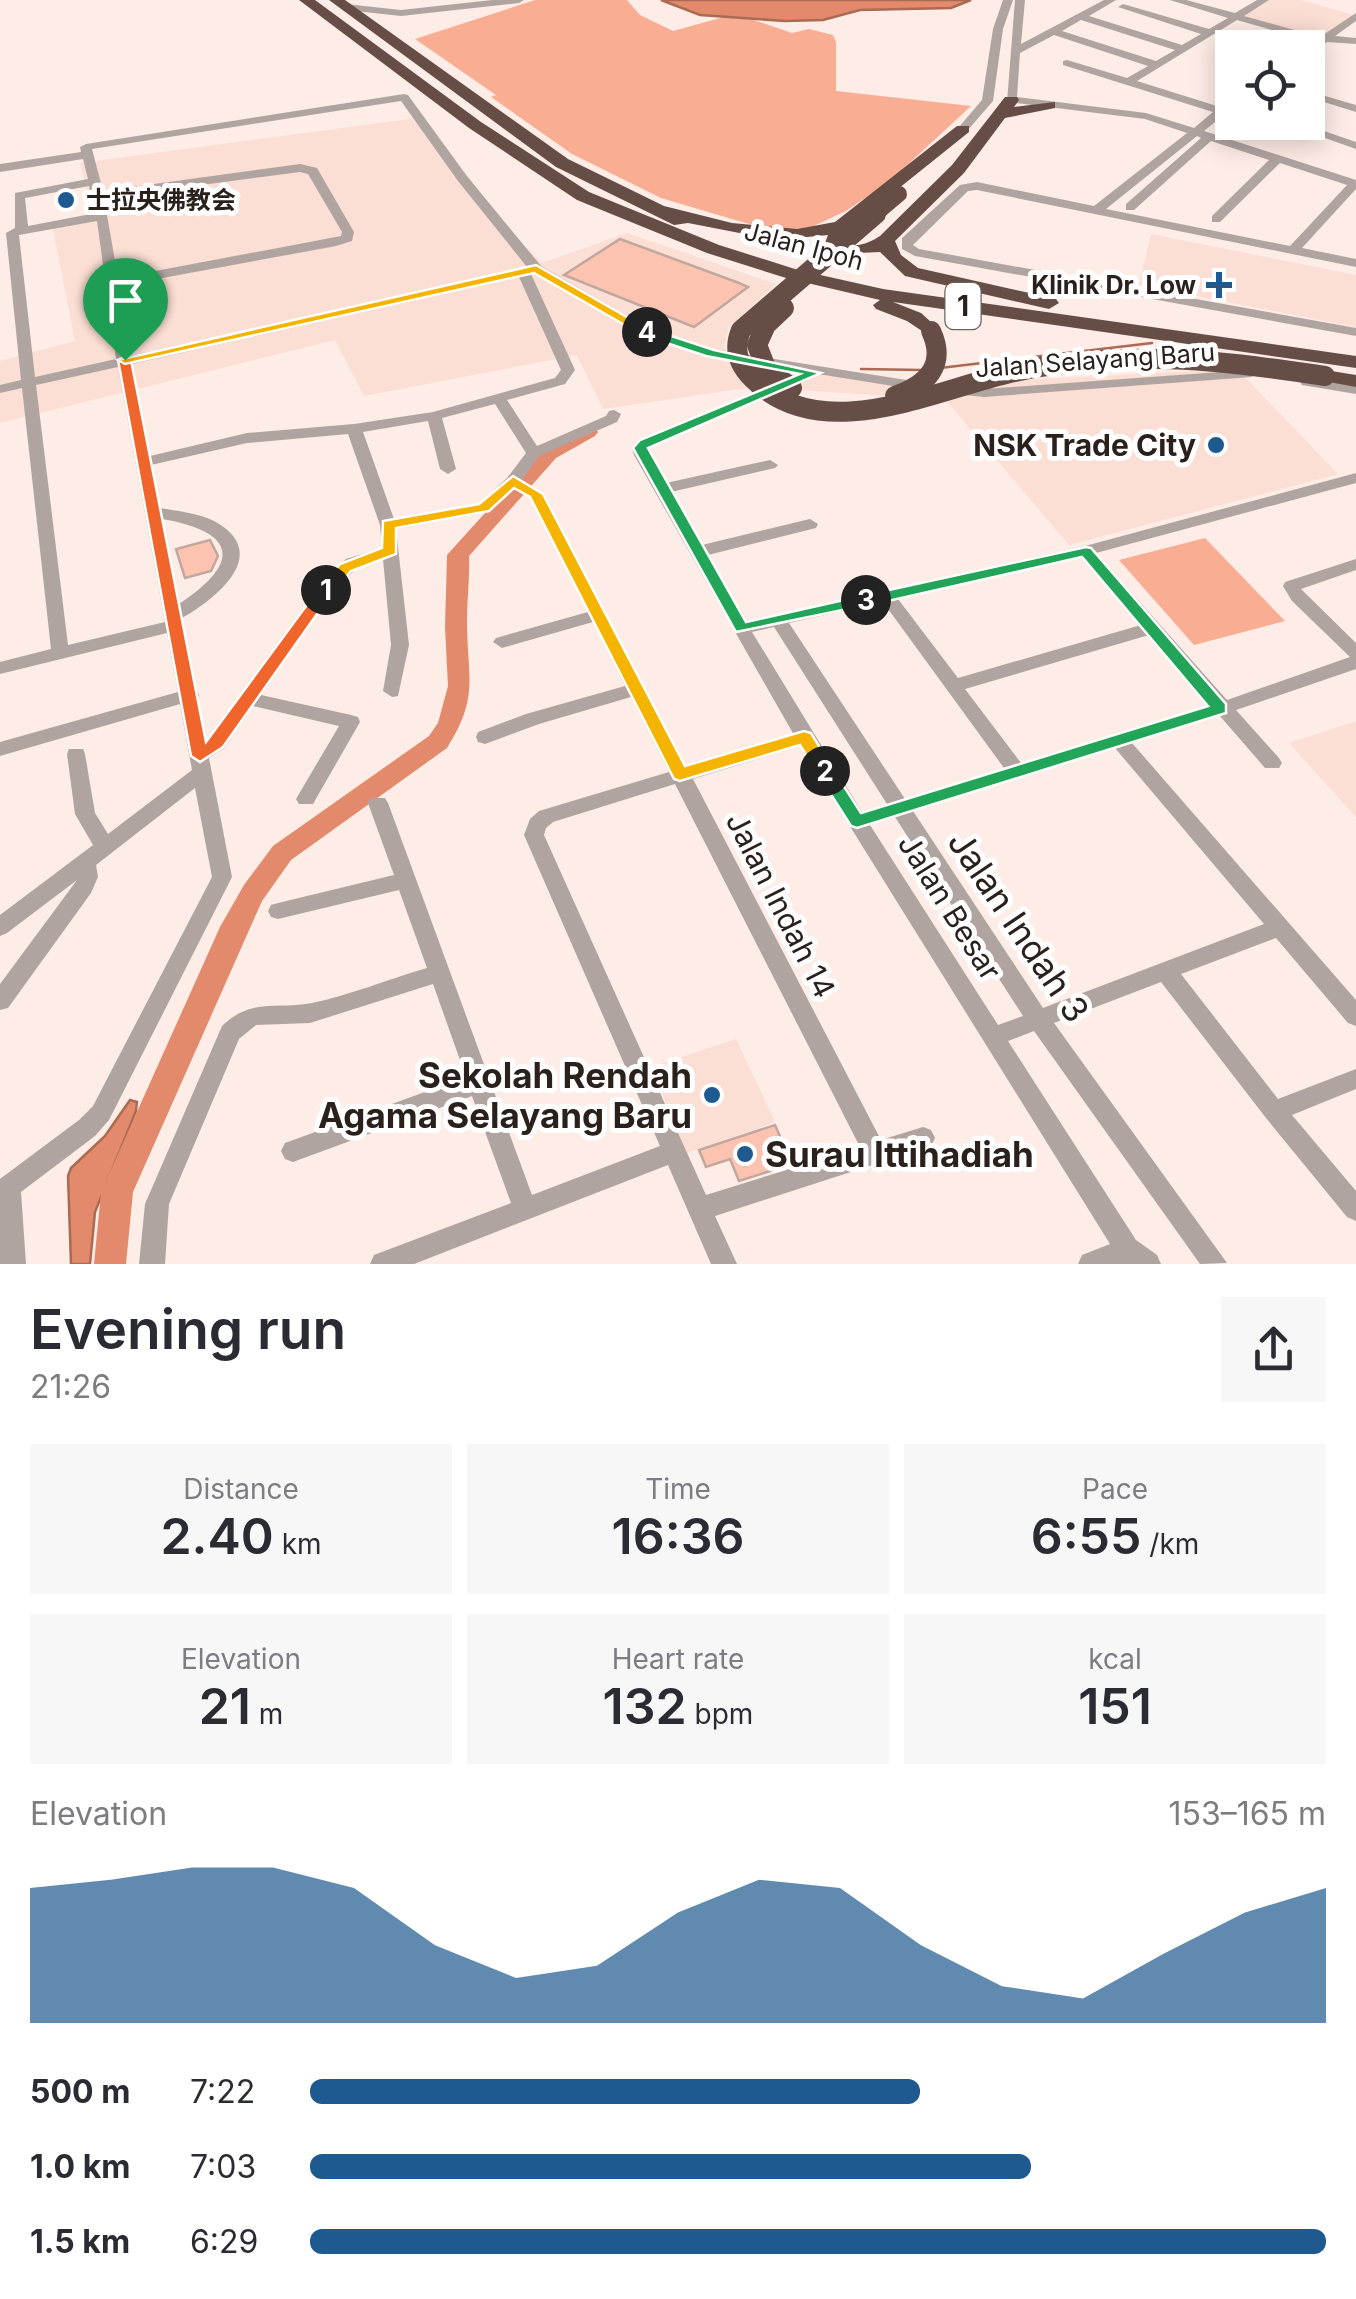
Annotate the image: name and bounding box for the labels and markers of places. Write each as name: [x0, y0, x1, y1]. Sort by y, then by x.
place label: 士拉央佛教会: [86, 185, 236, 215]
marker: 士拉央佛教会: [55, 189, 77, 211]
pin: [83, 258, 168, 361]
place label: Klinik Dr. Low: [1031, 270, 1196, 300]
marker: Klinik Dr. Low: [1206, 272, 1232, 298]
pin: 4: [622, 307, 672, 357]
place label: NSK Trade City: [973, 427, 1196, 463]
marker: NSK Trade City: [1205, 434, 1227, 456]
pin: 1: [301, 565, 351, 615]
pin: 3: [841, 575, 891, 625]
pin: 2: [800, 746, 850, 796]
place label: Sekolah Rendah Agama Selayang Baru: [318, 1054, 692, 1136]
marker: Sekolah Rendah Agama Selayang Baru: [701, 1084, 723, 1106]
place label: Surau Ittihadiah: [765, 1133, 1034, 1175]
marker: Surau Ittihadiah: [734, 1143, 756, 1165]

